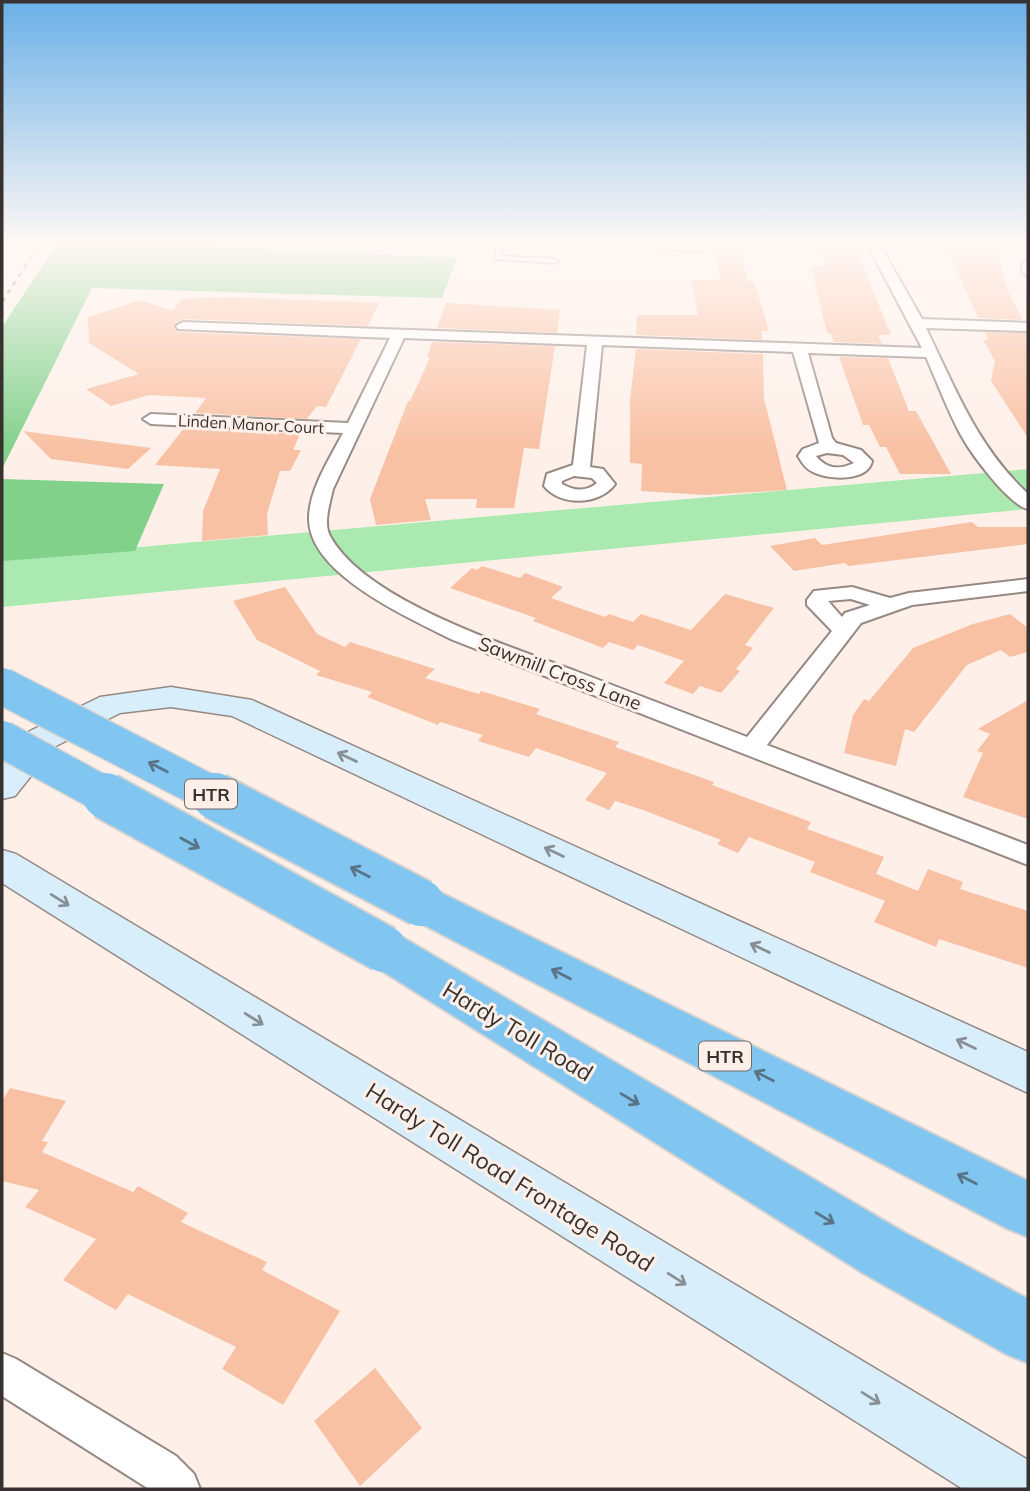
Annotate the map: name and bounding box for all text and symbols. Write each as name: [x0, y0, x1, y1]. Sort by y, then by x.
street label: Linden Manor Court: [177, 410, 325, 438]
street label: Sawmill Cross Lane: [475, 631, 645, 715]
one-way arrow: [337, 750, 358, 763]
one-way arrow: [148, 760, 169, 773]
road number: HTR: [185, 780, 237, 808]
one-way arrow: [180, 836, 200, 850]
one-way arrow: [543, 845, 564, 858]
one-way arrow: [350, 864, 371, 878]
one-way arrow: [49, 894, 69, 908]
one-way arrow: [750, 941, 771, 954]
one-way arrow: [551, 966, 572, 980]
street label: Hardy Toll Road: [438, 975, 598, 1087]
one-way arrow: [243, 1013, 263, 1027]
one-way arrow: [956, 1037, 977, 1050]
road number: HTR: [699, 1042, 751, 1070]
one-way arrow: [754, 1069, 775, 1083]
street label: Hardy Toll Road Frontage Road: [361, 1076, 659, 1278]
one-way arrow: [620, 1093, 640, 1107]
one-way arrow: [957, 1172, 978, 1186]
one-way arrow: [814, 1211, 834, 1225]
one-way arrow: [667, 1273, 687, 1287]
one-way arrow: [861, 1391, 880, 1406]

